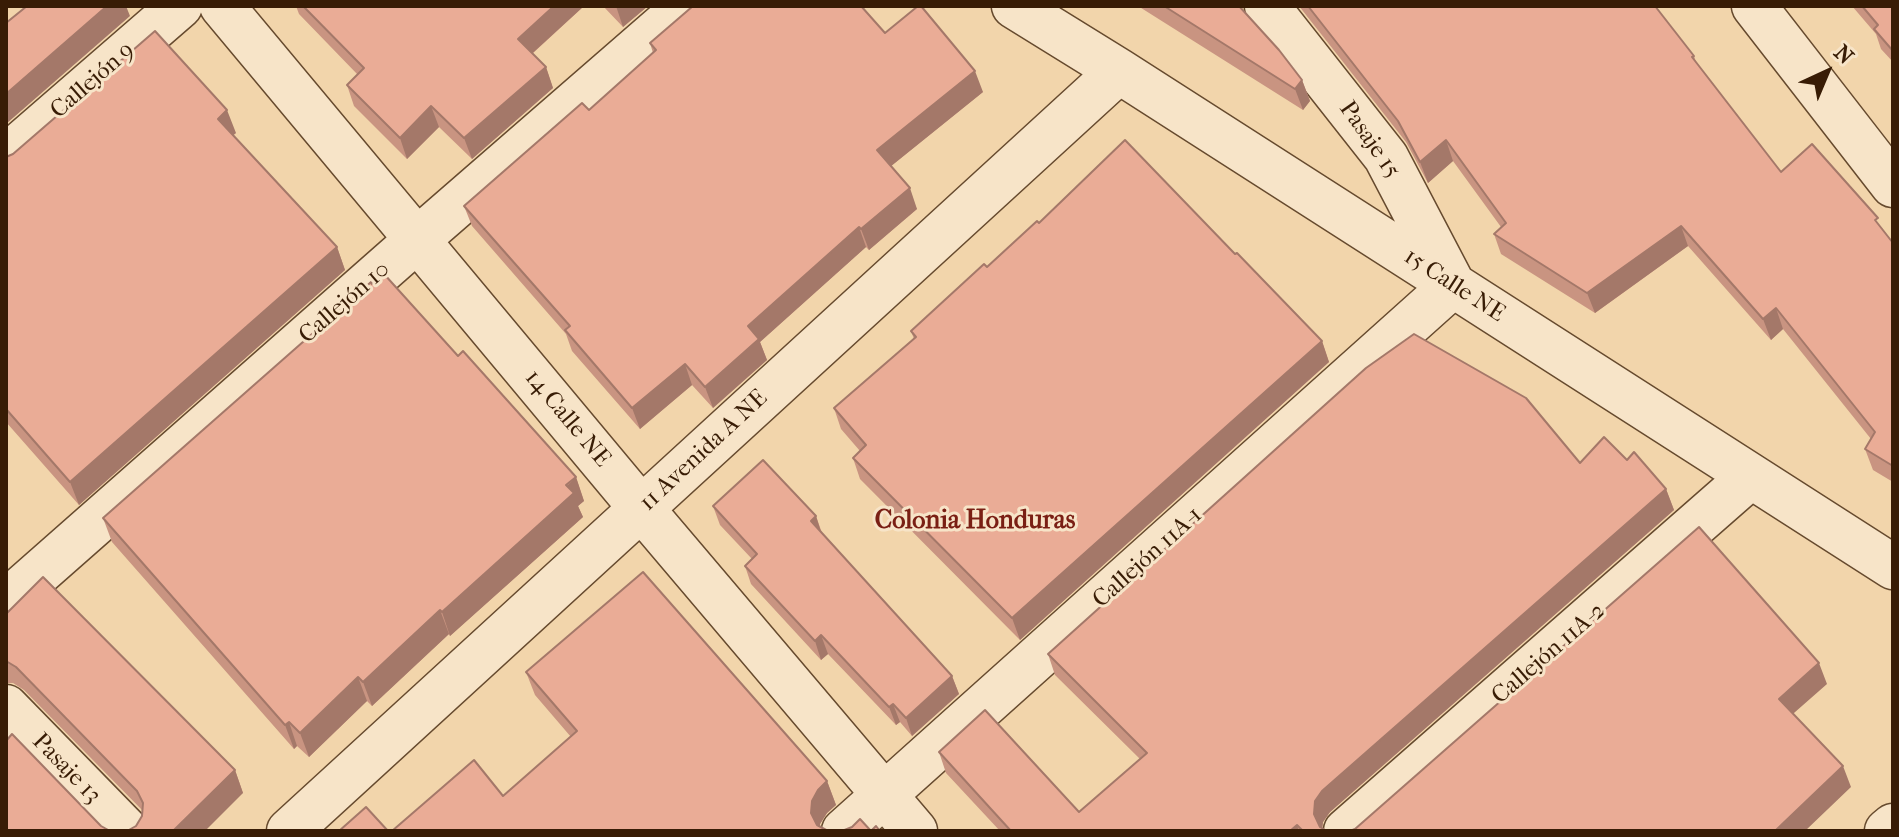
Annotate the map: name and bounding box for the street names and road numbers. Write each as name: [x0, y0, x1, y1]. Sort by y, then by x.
street label: Callejón 9: [45, 37, 141, 125]
street label: Pasaje 15: [1332, 96, 1406, 184]
street label: 15 Calle NE: [1398, 243, 1510, 329]
street label: Callejón 10: [294, 256, 396, 350]
street label: 14 Calle NE: [518, 365, 616, 473]
street label: 11 Avenida A NE: [634, 384, 774, 518]
street label: Callejón 11A-1: [1088, 502, 1208, 614]
street label: Callejón 11A-2: [1486, 597, 1612, 711]
street label: Pasaje 13: [25, 728, 107, 810]

